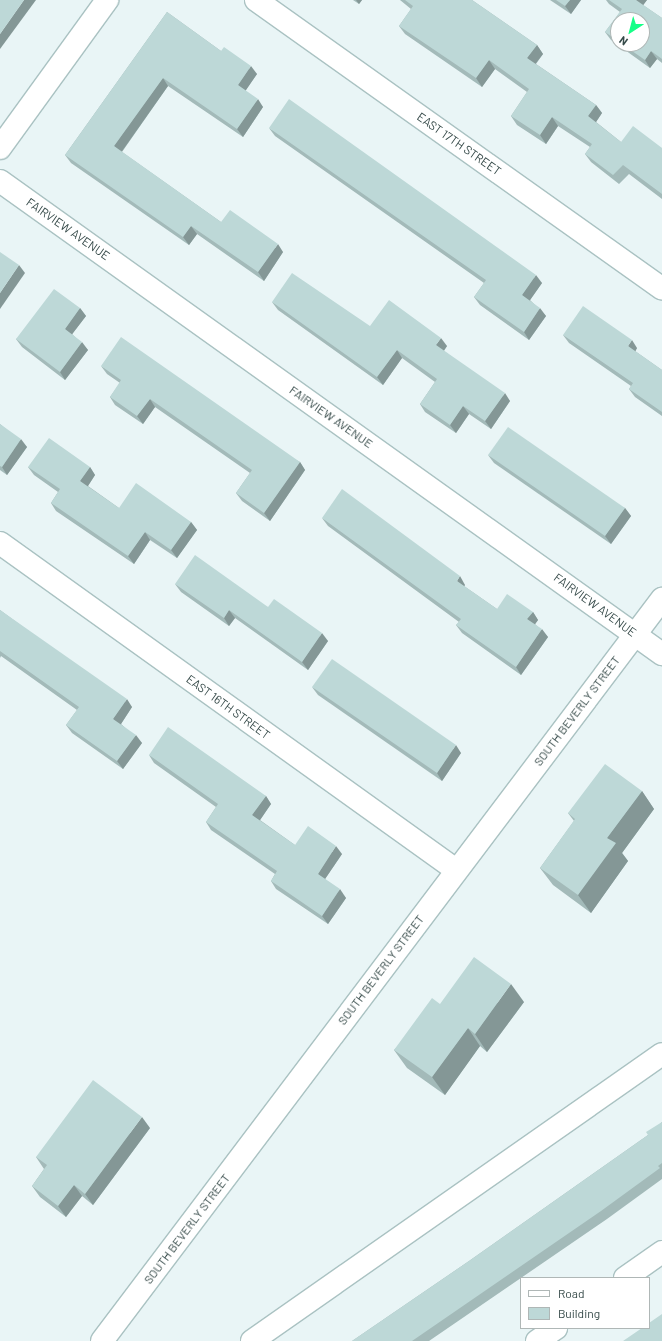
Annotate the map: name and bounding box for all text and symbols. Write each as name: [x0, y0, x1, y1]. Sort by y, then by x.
north arrow: [610, 12, 650, 52]
text: N: [616, 34, 630, 49]
street label: EAST 17TH STREET: [414, 110, 504, 178]
street label: FAIRVIEW AVENUE: [24, 195, 112, 263]
street label: FAIRVIEW AVENUE: [287, 383, 375, 451]
street label: FAIRVIEW AVENUE: [551, 570, 639, 640]
street label: SOUTH BEVERLY STREET: [531, 653, 623, 769]
street label: EAST 16TH STREET: [183, 672, 273, 742]
street label: SOUTH BEVERLY STREET: [335, 912, 427, 1028]
street label: SOUTH BEVERLY STREET: [141, 1171, 233, 1287]
legend: [520, 1277, 650, 1329]
text: Road: [558, 1286, 585, 1300]
text: Building: [558, 1306, 600, 1320]

